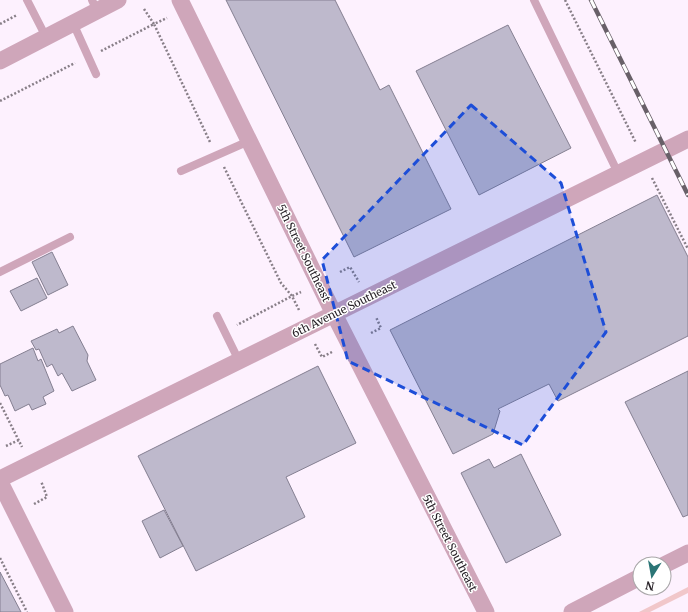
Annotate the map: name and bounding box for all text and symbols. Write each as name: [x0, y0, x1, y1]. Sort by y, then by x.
street label: 5th Street Southeast: [274, 202, 334, 305]
street label: 6th Avenue Southeast: [289, 277, 399, 340]
street label: 5th Street Southeast: [419, 492, 481, 594]
north arrow: [632, 556, 672, 596]
text: N: [644, 578, 656, 594]

